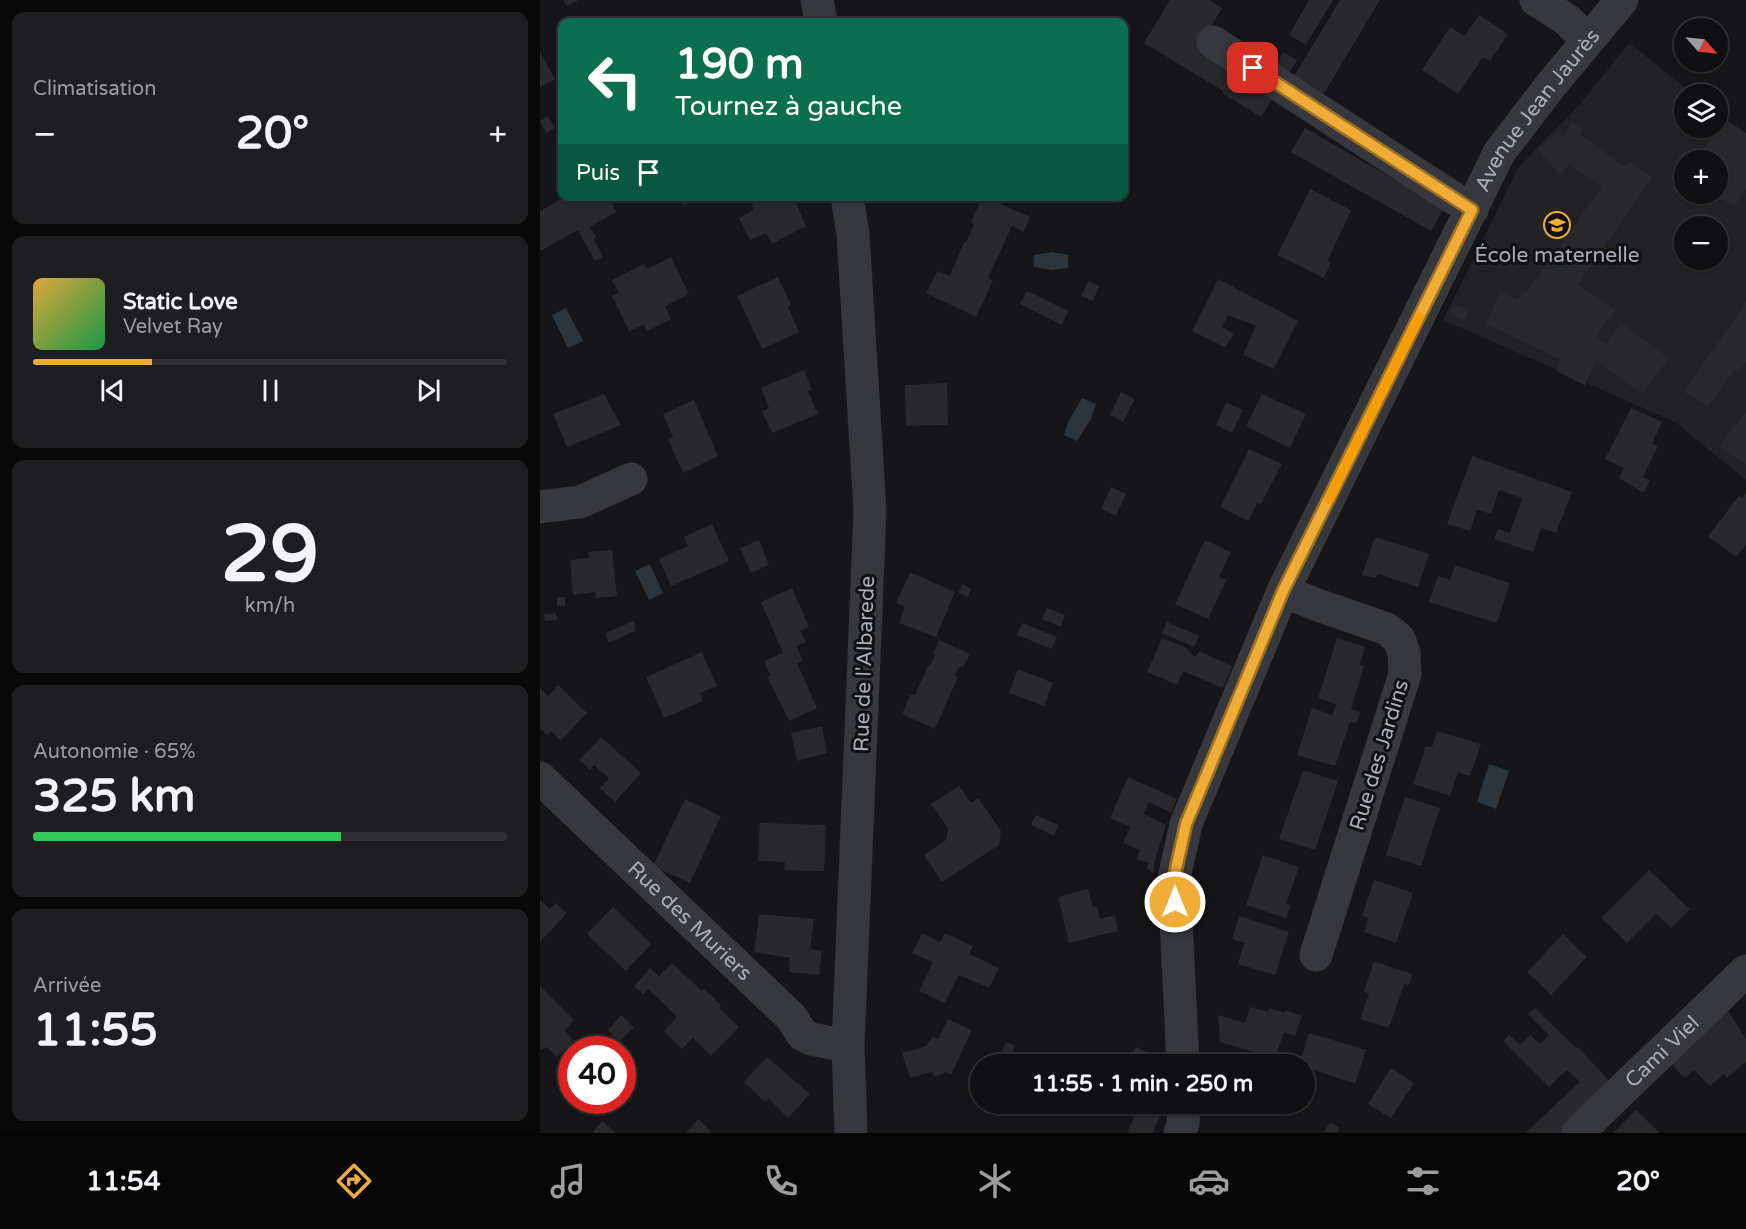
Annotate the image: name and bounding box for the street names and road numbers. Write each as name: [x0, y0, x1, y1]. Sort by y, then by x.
street label: Avenue Jean Jaurès: [1470, 24, 1605, 196]
street label: Rue de l'Albarede: [849, 575, 880, 752]
street label: Rue des Jardins: [1345, 677, 1414, 834]
street label: Rue des Muriers: [622, 856, 757, 986]
street label: Cami Viel: [1620, 1011, 1705, 1093]

